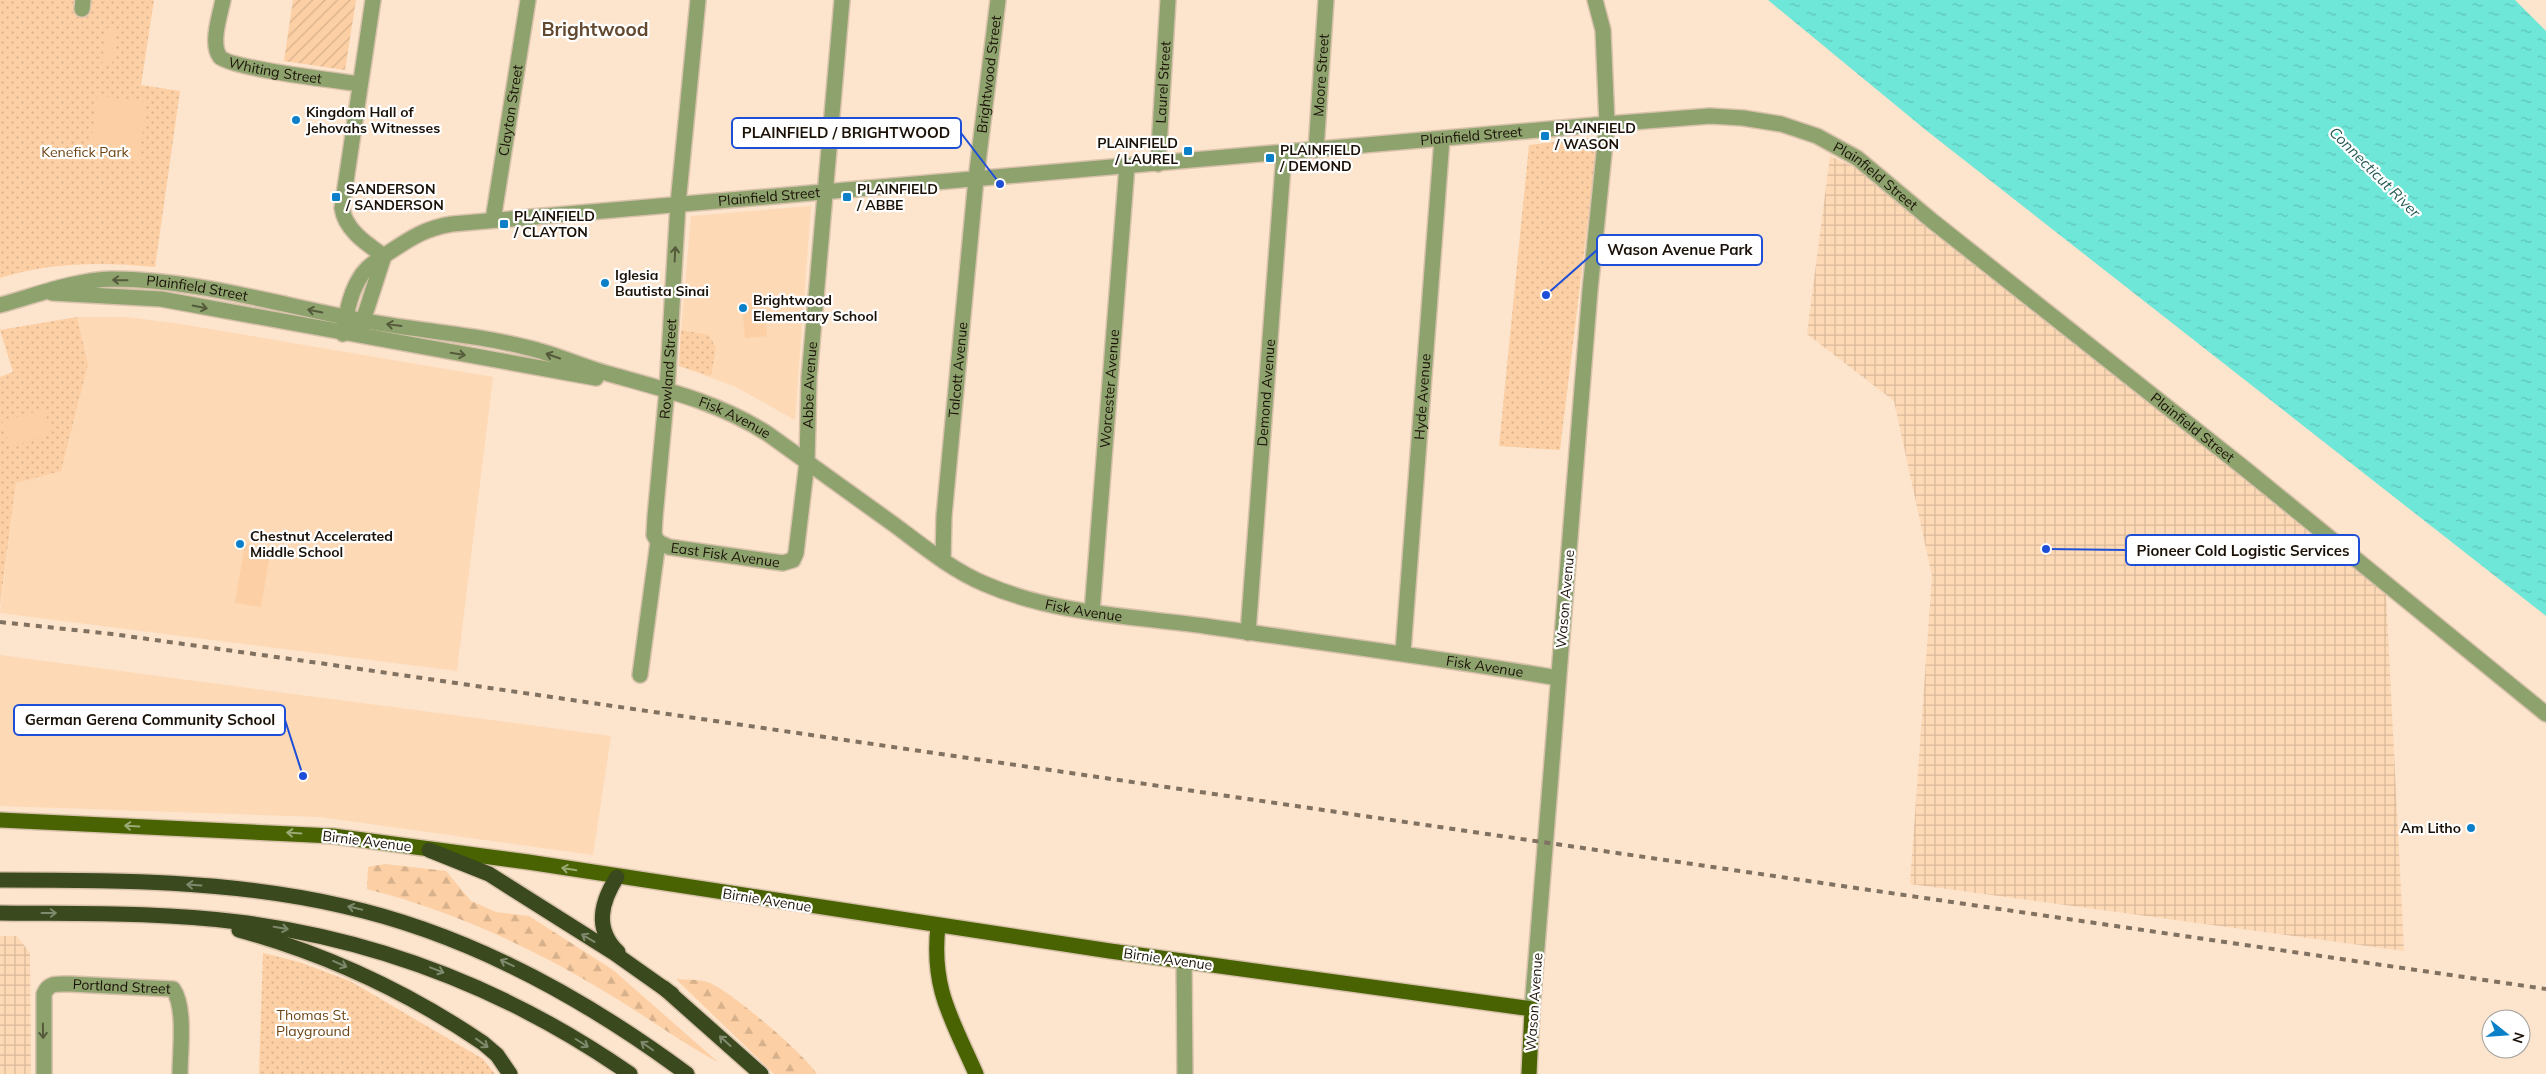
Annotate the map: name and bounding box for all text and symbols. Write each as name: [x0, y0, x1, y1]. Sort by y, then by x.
street label: Brightwood Street: [973, 14, 1005, 134]
district label: Brightwood: [541, 17, 649, 41]
street label: Moore Street: [1309, 33, 1333, 117]
street label: Laurel Street: [1151, 40, 1174, 124]
street label: Whiting Street: [227, 53, 323, 88]
street label: Clayton Street: [494, 63, 527, 157]
place label: Kingdom Hall of Jehovahs Witnesses: [306, 103, 440, 137]
marker: Kingdom Hall of Jehovahs Witnesses: [290, 114, 302, 126]
callout: PLAINFIELD / BRIGHTWOOD: [732, 118, 961, 148]
place label: PLAINFIELD / WASON: [1554, 119, 1636, 153]
street label: Plainfield Street: [1420, 122, 1523, 149]
text: PLAINFIELD / BRIGHTWOOD: [742, 123, 950, 142]
water label: Connecticut River: [2326, 123, 2425, 222]
marker: PLAINFIELD / WASON: [1539, 130, 1551, 142]
place label: PLAINFIELD / LAUREL: [1097, 134, 1178, 168]
street label: Plainfield Street: [1830, 138, 1922, 214]
place label: PLAINFIELD / DEMOND: [1279, 141, 1361, 175]
park label: Kenefick Park: [41, 143, 130, 161]
marker: PLAINFIELD / LAUREL: [1182, 145, 1194, 157]
marker: PLAINFIELD / DEMOND: [1264, 152, 1276, 164]
place label: SANDERSON / SANDERSON: [345, 180, 444, 214]
place label: PLAINFIELD / ABBE: [856, 180, 938, 214]
street label: Plainfield Street: [717, 183, 821, 210]
marker: SANDERSON / SANDERSON: [330, 191, 342, 203]
marker: PLAINFIELD / ABBE: [841, 191, 853, 203]
place label: PLAINFIELD / CLAYTON: [513, 207, 595, 241]
marker: PLAINFIELD / CLAYTON: [498, 218, 510, 230]
callout: Wason Avenue Park: [1597, 235, 1762, 265]
text: Wason Avenue Park: [1607, 240, 1753, 259]
one-way arrow: [670, 246, 679, 262]
place label: Iglesia Bautista Sinai: [615, 266, 709, 300]
street label: Plainfield Street: [146, 271, 249, 305]
one-way arrow: [112, 275, 128, 284]
marker: Iglesia Bautista Sinai: [599, 277, 611, 289]
place label: Brightwood Elementary School: [753, 291, 877, 325]
marker: Brightwood Elementary School: [737, 302, 749, 314]
one-way arrow: [192, 303, 208, 313]
one-way arrow: [307, 306, 323, 315]
street label: Rowland Street: [655, 318, 680, 420]
one-way arrow: [386, 320, 402, 330]
street label: Talcott Avenue: [944, 321, 971, 418]
street label: Worcester Avenue: [1096, 329, 1123, 449]
street label: Demond Avenue: [1253, 338, 1279, 447]
street label: Abbe Avenue: [799, 341, 821, 429]
one-way arrow: [450, 350, 466, 360]
one-way arrow: [545, 350, 561, 360]
street label: Hyde Avenue: [1410, 353, 1435, 441]
street label: Plainfield Street: [2147, 389, 2238, 466]
street label: Fisk Avenue: [696, 392, 774, 442]
place label: Chestnut Accelerated Middle School: [250, 527, 393, 561]
callout: Pioneer Cold Logistic Services: [2126, 535, 2359, 565]
marker: Chestnut Accelerated Middle School: [234, 538, 246, 550]
street label: East Fisk Avenue: [670, 538, 781, 571]
text: Pioneer Cold Logistic Services: [2137, 541, 2349, 560]
street label: Wason Avenue: [1552, 549, 1578, 649]
street label: Fisk Avenue: [1043, 595, 1123, 625]
street label: Fisk Avenue: [1445, 651, 1525, 681]
callout: German Gerena Community School: [14, 705, 285, 735]
text: German Gerena Community School: [25, 710, 275, 729]
place label: Am Litho: [2401, 819, 2461, 837]
one-way arrow: [124, 821, 140, 830]
marker: Am Litho: [2465, 822, 2477, 834]
street label: Birnie Avenue: [321, 827, 413, 855]
one-way arrow: [286, 828, 302, 838]
one-way arrow: [561, 864, 577, 874]
one-way arrow: [186, 880, 202, 890]
street label: Birnie Avenue: [721, 884, 813, 916]
one-way arrow: [347, 903, 363, 913]
one-way arrow: [40, 908, 56, 918]
one-way arrow: [272, 924, 288, 934]
one-way arrow: [582, 933, 596, 943]
street label: Birnie Avenue: [1122, 944, 1214, 974]
street label: Wason Avenue: [1522, 952, 1546, 1052]
one-way arrow: [500, 958, 515, 968]
one-way arrow: [332, 959, 347, 969]
one-way arrow: [429, 966, 444, 975]
street label: Portland Street: [72, 975, 171, 998]
park label: Thomas St. Playground: [276, 1006, 350, 1040]
north arrow: [2481, 1009, 2531, 1059]
one-way arrow: [38, 1022, 48, 1038]
text: N: [2508, 1030, 2529, 1045]
one-way arrow: [719, 1035, 732, 1047]
one-way arrow: [475, 1038, 489, 1048]
one-way arrow: [575, 1038, 589, 1048]
one-way arrow: [640, 1041, 654, 1051]

